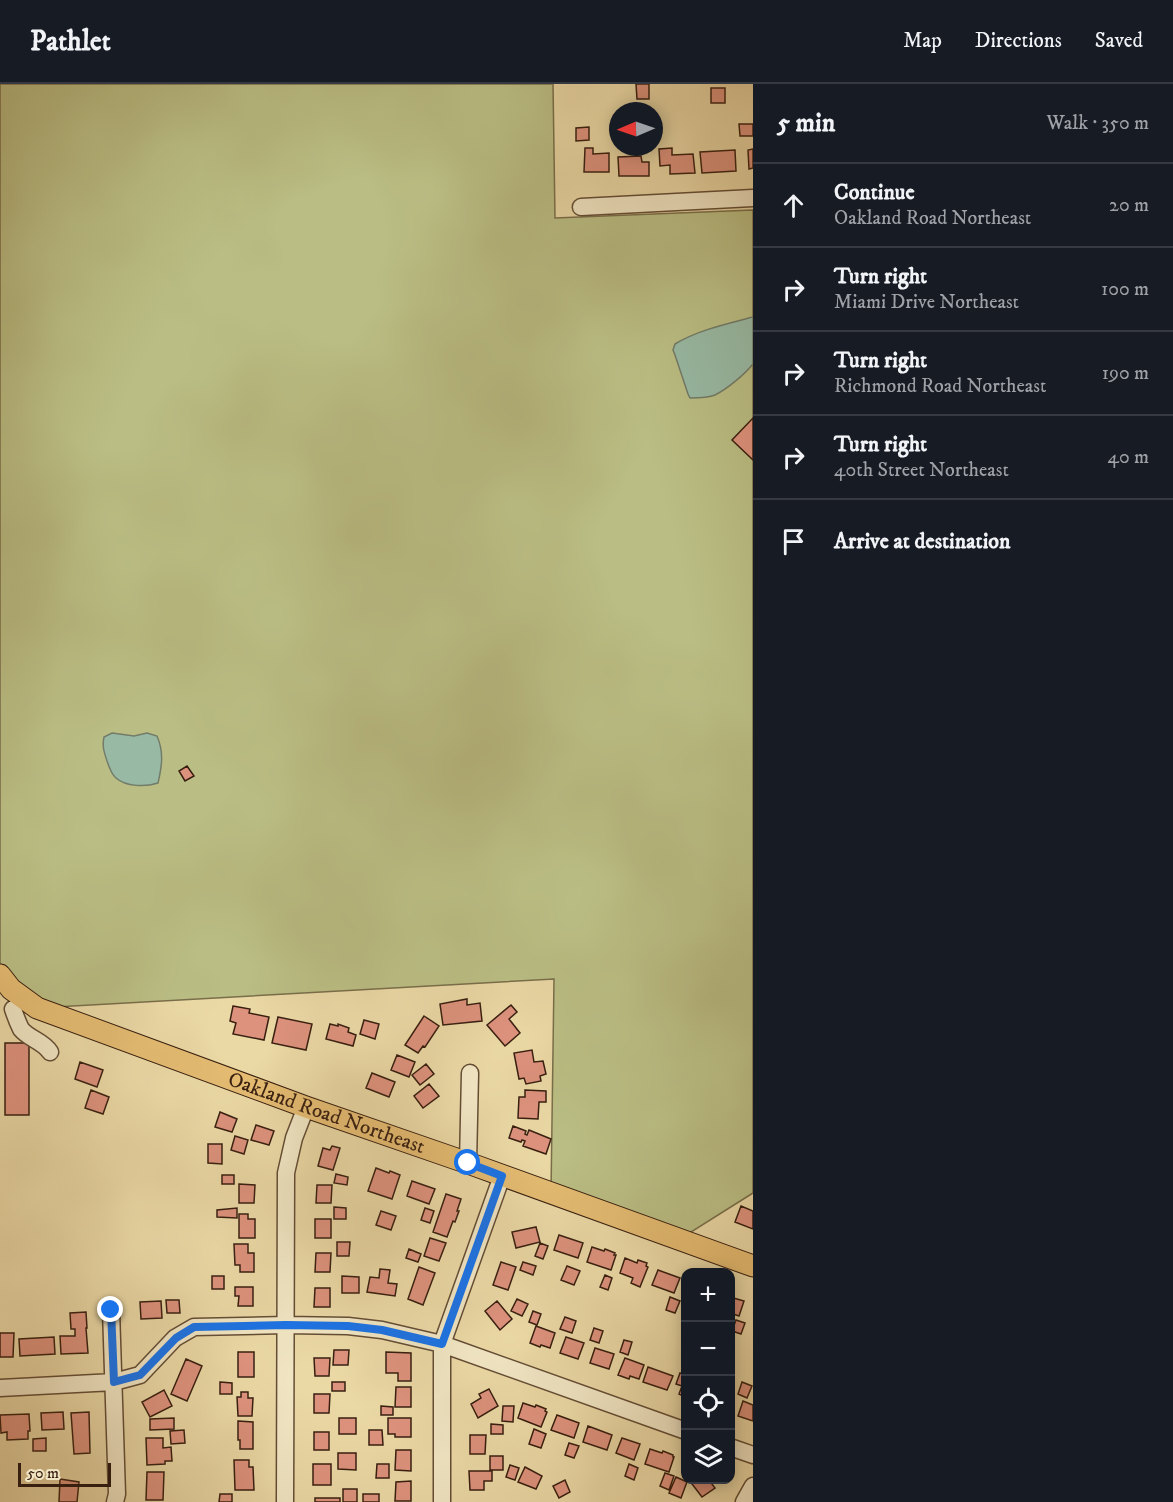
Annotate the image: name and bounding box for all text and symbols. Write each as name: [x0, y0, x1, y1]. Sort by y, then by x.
text: Pathlet: [30, 24, 111, 59]
text: Map: [903, 28, 942, 54]
text: Directions: [975, 28, 1062, 54]
text: Saved: [1095, 28, 1143, 54]
north arrow: [609, 102, 663, 156]
text: 5 min: [777, 107, 835, 140]
text: Walk · 350 m: [1047, 111, 1149, 136]
text: Continue: [834, 179, 915, 206]
icon: ahead: [777, 189, 810, 222]
text: 20 m: [1109, 193, 1149, 218]
text: Oakland Road Northeast: [834, 206, 1031, 231]
text: Turn right: [834, 263, 927, 290]
icon: right: [777, 273, 810, 306]
text: 100 m: [1101, 277, 1149, 302]
text: Miami Drive Northeast: [834, 290, 1019, 315]
text: Turn right: [834, 347, 927, 374]
icon: right: [777, 357, 810, 390]
text: 190 m: [1102, 361, 1149, 386]
text: Richmond Road Northeast: [834, 374, 1046, 399]
text: Turn right: [834, 431, 927, 458]
icon: right: [777, 441, 810, 474]
text: 40 m: [1107, 445, 1149, 470]
text: 40th Street Northeast: [834, 458, 1009, 483]
icon: arrive: [777, 525, 810, 558]
text: Arrive at destination: [834, 528, 1011, 555]
street label: Oakland Road Northeast: [224, 1066, 429, 1160]
route start: [454, 1149, 480, 1175]
map controls: [681, 1268, 735, 1484]
button: +: [681, 1268, 735, 1322]
route end: [97, 1296, 123, 1322]
button: −: [681, 1322, 735, 1376]
button: locate: [681, 1376, 735, 1430]
button: layers: [681, 1430, 735, 1484]
scale bar: [18, 1460, 111, 1488]
text: 50 m: [27, 1463, 59, 1483]

